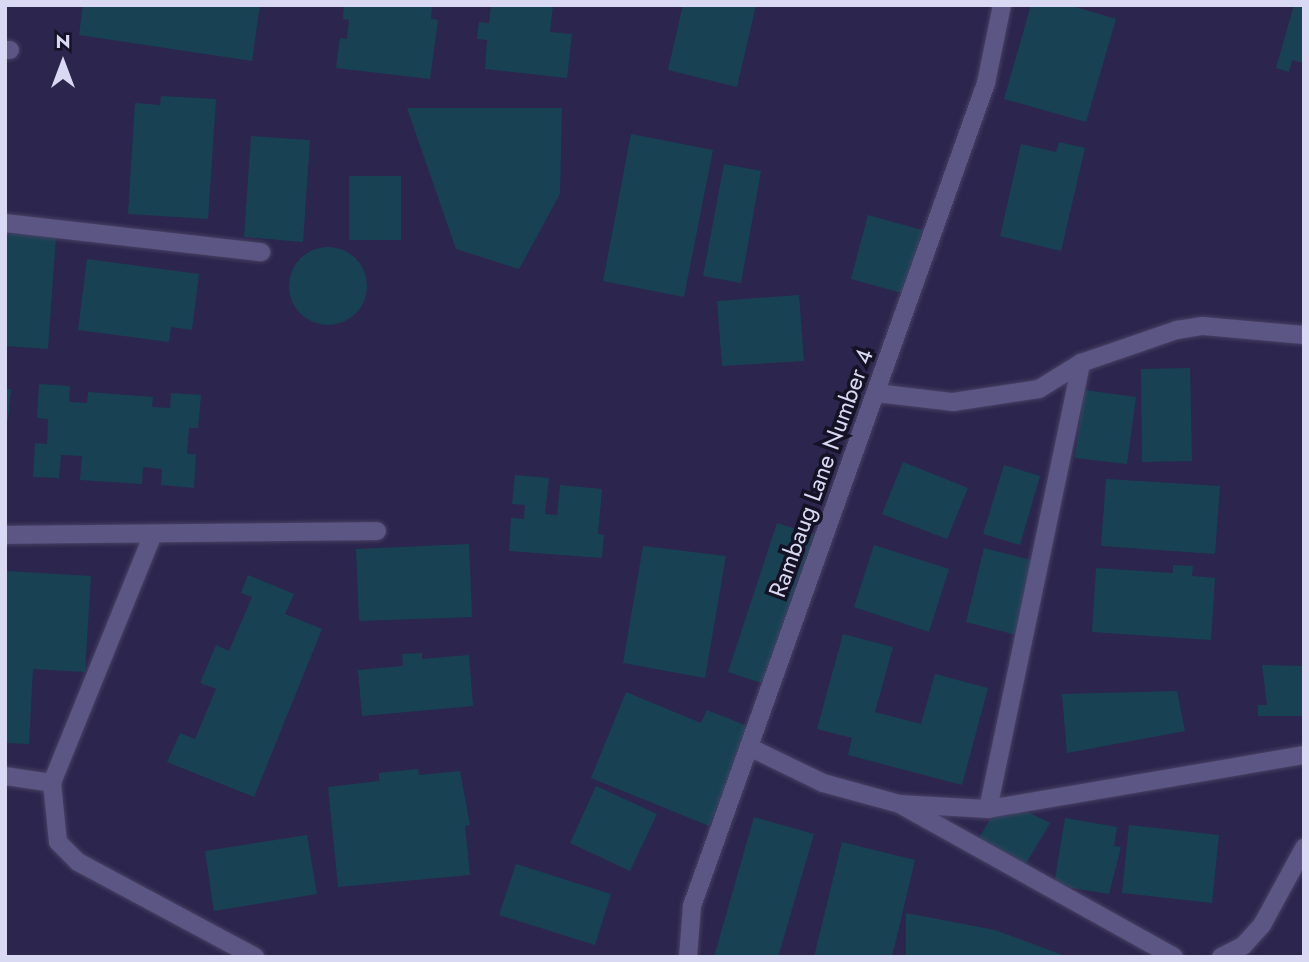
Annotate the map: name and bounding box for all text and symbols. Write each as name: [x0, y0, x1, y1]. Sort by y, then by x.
north arrow: [28, 28, 98, 98]
text: N: [55, 28, 71, 55]
street label: Rambaug Lane Number 4: [763, 345, 879, 601]

